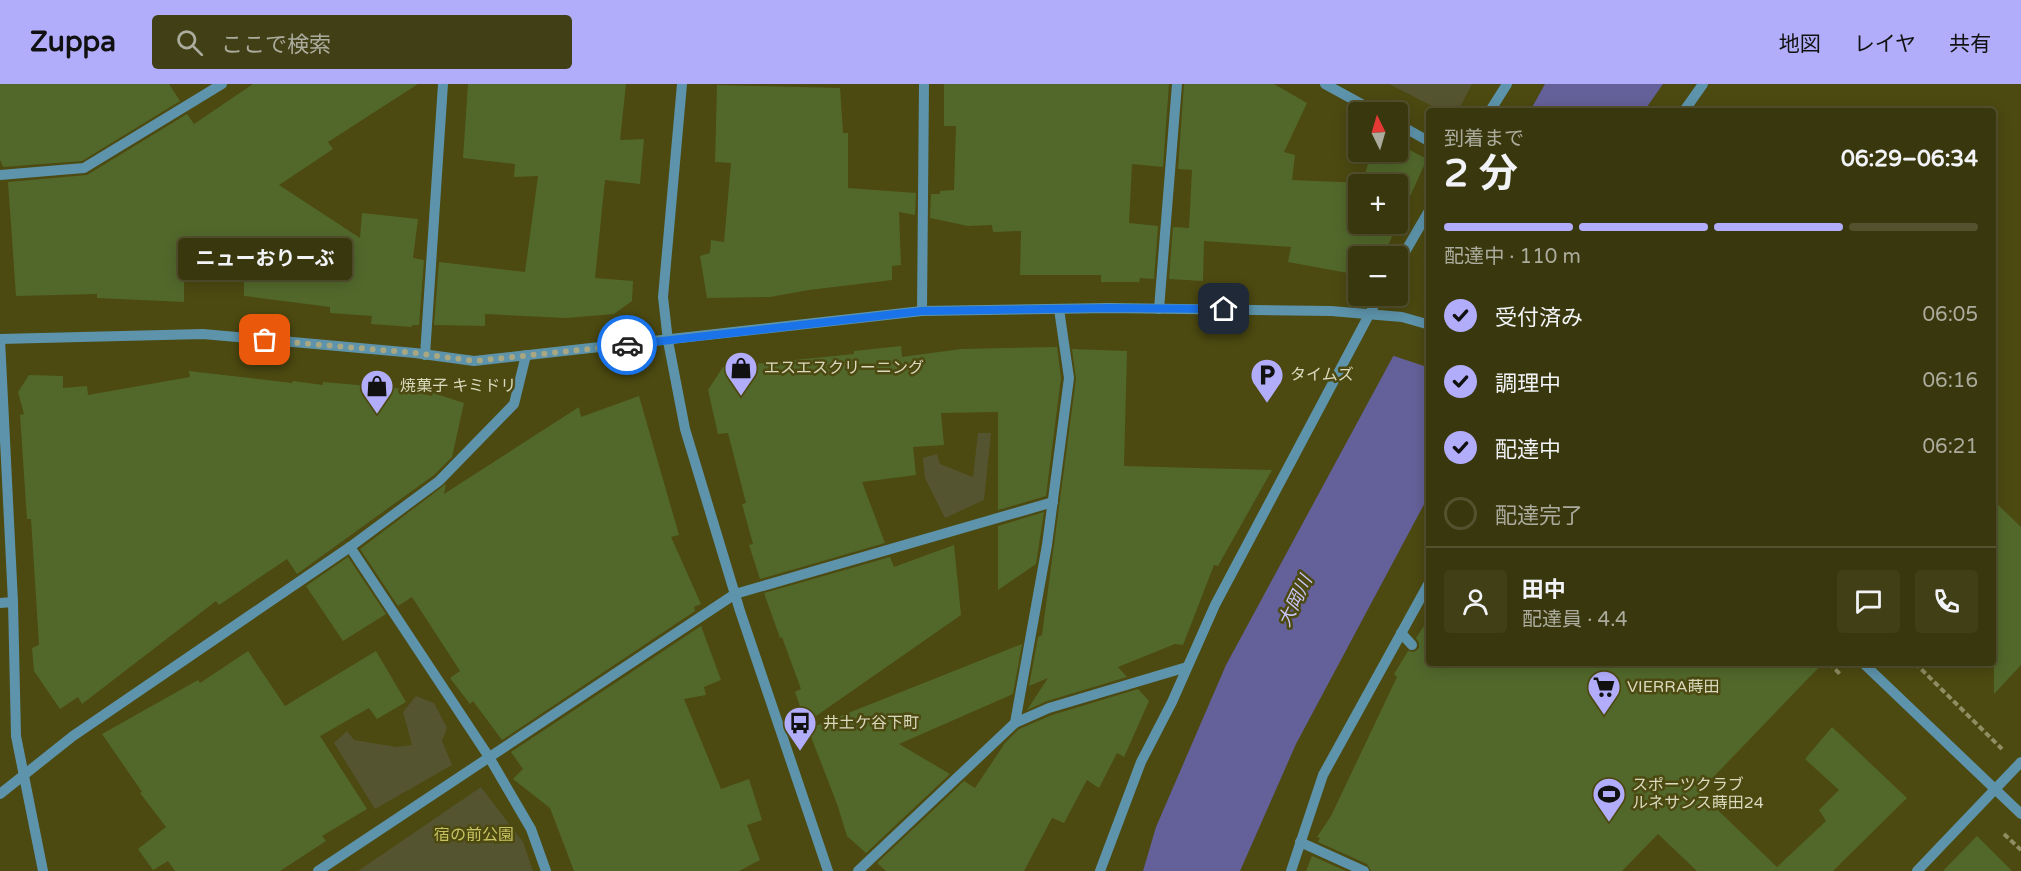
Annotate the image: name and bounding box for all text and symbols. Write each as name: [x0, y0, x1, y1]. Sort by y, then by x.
search box: [152, 15, 572, 69]
text: Zuppa: [30, 25, 116, 59]
icon: search: [173, 26, 206, 59]
text: ここで検索: [221, 32, 331, 58]
text: 地図: [1779, 32, 1821, 57]
text: レイヤ: [1854, 32, 1916, 57]
text: 共有: [1949, 32, 1991, 57]
north arrow: [1348, 102, 1408, 162]
map controls: [1348, 102, 1408, 306]
text: 到着まで: [1444, 127, 1524, 151]
text: 06:29–06:34: [1841, 146, 1978, 172]
text: 2 分: [1444, 150, 1518, 197]
button: +: [1348, 174, 1408, 234]
callout: ニューおりーぶ: [178, 238, 352, 280]
text: 配達中 · 110 m: [1444, 245, 1581, 269]
button: −: [1348, 246, 1408, 306]
text: ニューおりーぶ: [195, 247, 335, 271]
pin: [1198, 283, 1249, 334]
icon: home: [1207, 292, 1240, 325]
icon: check: [1444, 299, 1477, 332]
text: 06:05: [1923, 303, 1978, 327]
text: 受付済み: [1495, 305, 1583, 331]
pin: [239, 314, 290, 365]
courier: [597, 315, 657, 375]
icon: bag: [248, 323, 281, 356]
icon: car: [611, 329, 644, 362]
shop icon: エスエスクリーニング: [723, 350, 759, 397]
parking icon: タイムズ: [1249, 357, 1285, 404]
place label: エスエスクリーニング: [764, 358, 924, 378]
place label: タイムズ: [1290, 365, 1354, 385]
icon: check: [1444, 365, 1477, 398]
shop icon: 焼菓子 キミドリ: [359, 368, 395, 415]
text: 06:16: [1923, 369, 1978, 393]
text: 調理中: [1495, 371, 1561, 397]
place label: 焼菓子 キミドリ: [400, 376, 516, 396]
icon: check: [1444, 431, 1477, 464]
text: 06:21: [1923, 435, 1978, 459]
text: 配達中: [1495, 437, 1561, 463]
text: 配達完了: [1495, 503, 1583, 529]
water label: 大岡川: [1273, 570, 1318, 630]
button: person: [1444, 570, 1507, 633]
button: chat: [1837, 570, 1900, 633]
button: phone: [1915, 570, 1978, 633]
text: 田中: [1522, 577, 1566, 603]
text: 配達員 · 4.4: [1522, 608, 1628, 632]
supermarket icon: VIERRA蒔田: [1586, 669, 1622, 716]
place label: VIERRA蒔田: [1627, 677, 1720, 697]
bus stop icon: 井土ケ谷下町: [782, 705, 818, 752]
place label: 井土ケ谷下町: [823, 713, 919, 733]
place label: スポーツクラブ ルネサンス蒔田24: [1632, 775, 1764, 813]
sports icon: スポーツクラブ ルネサンス蒔田24: [1591, 776, 1627, 823]
park label: 宿の前公園: [434, 825, 514, 845]

